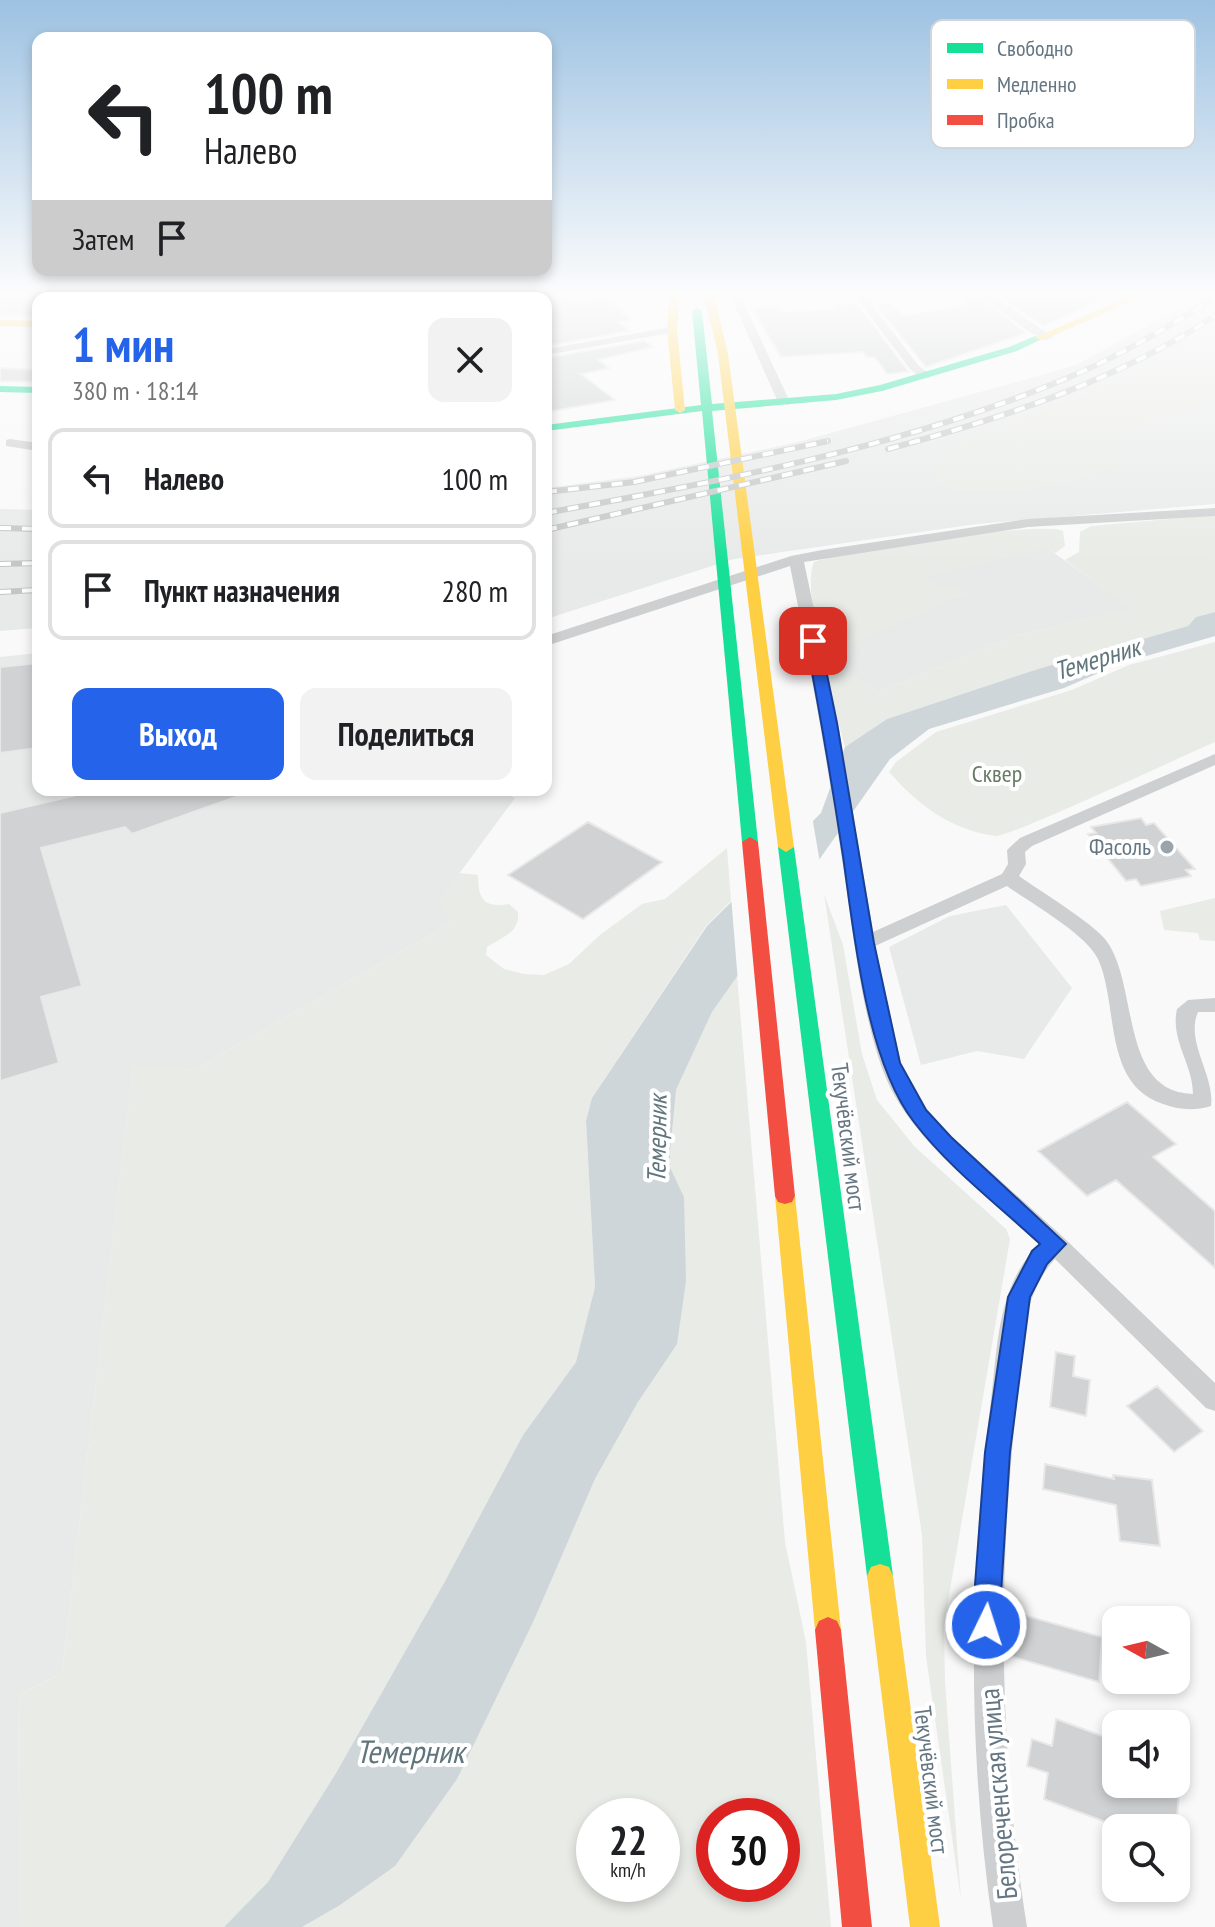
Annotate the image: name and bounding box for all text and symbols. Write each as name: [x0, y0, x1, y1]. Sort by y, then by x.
legend: [931, 20, 1195, 148]
text: Свободно: [997, 34, 1073, 62]
text: 100 m: [204, 57, 333, 129]
icon: left: [72, 64, 176, 168]
text: Медленно: [997, 70, 1076, 98]
text: Пробка: [997, 106, 1054, 134]
text: Налево: [204, 127, 297, 174]
icon: arrive: [150, 216, 194, 260]
text: Затем: [72, 219, 134, 258]
text: 1 мин: [72, 313, 174, 375]
button: close: [428, 318, 512, 402]
text: 380 m · 18:14: [72, 374, 198, 407]
icon: left: [76, 456, 120, 500]
text: Налево: [144, 459, 224, 498]
text: 100 m: [442, 459, 508, 498]
icon: arrive: [76, 568, 120, 612]
text: Пункт назначения: [144, 571, 340, 610]
text: 280 m: [442, 571, 508, 610]
pin: [779, 607, 847, 675]
icon: arrive: [791, 619, 835, 663]
water label: Темерник: [1050, 629, 1147, 687]
button: Выход: [72, 688, 284, 780]
button: Поделиться: [300, 688, 512, 780]
park label: Сквер: [972, 758, 1022, 789]
place label: Фасоль: [1089, 831, 1151, 862]
marker: Фасоль: [1158, 838, 1176, 856]
street label: Текучёвский мост: [824, 1061, 873, 1213]
water label: Темерник: [639, 1092, 674, 1183]
position arrow: [944, 1583, 1028, 1667]
north arrow: [1102, 1606, 1190, 1694]
map controls: [1102, 1606, 1190, 1902]
street label: Белореченская улица: [970, 1687, 1025, 1901]
street label: Текучёвский мост: [907, 1704, 956, 1856]
button: sound: [1102, 1710, 1190, 1798]
water label: Темерник: [356, 1730, 468, 1772]
speed limit sign: 30: [696, 1798, 800, 1902]
text: 22: [609, 1814, 647, 1866]
button: search: [1102, 1814, 1190, 1902]
text: km/h: [610, 1857, 646, 1883]

